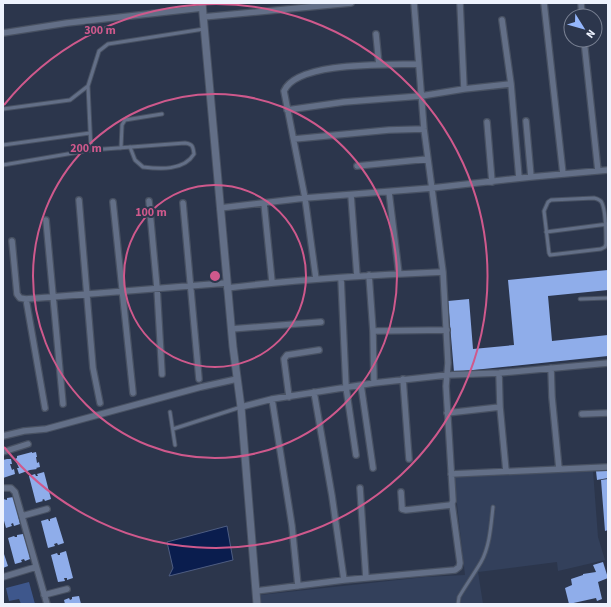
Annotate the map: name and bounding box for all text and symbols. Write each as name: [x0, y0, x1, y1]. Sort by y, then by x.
north arrow: [563, 8, 603, 48]
text: 300 m: [84, 22, 116, 39]
text: N: [582, 26, 599, 41]
text: 200 m: [70, 140, 102, 157]
text: 100 m: [135, 204, 167, 221]
centre of rings: [208, 269, 222, 283]

